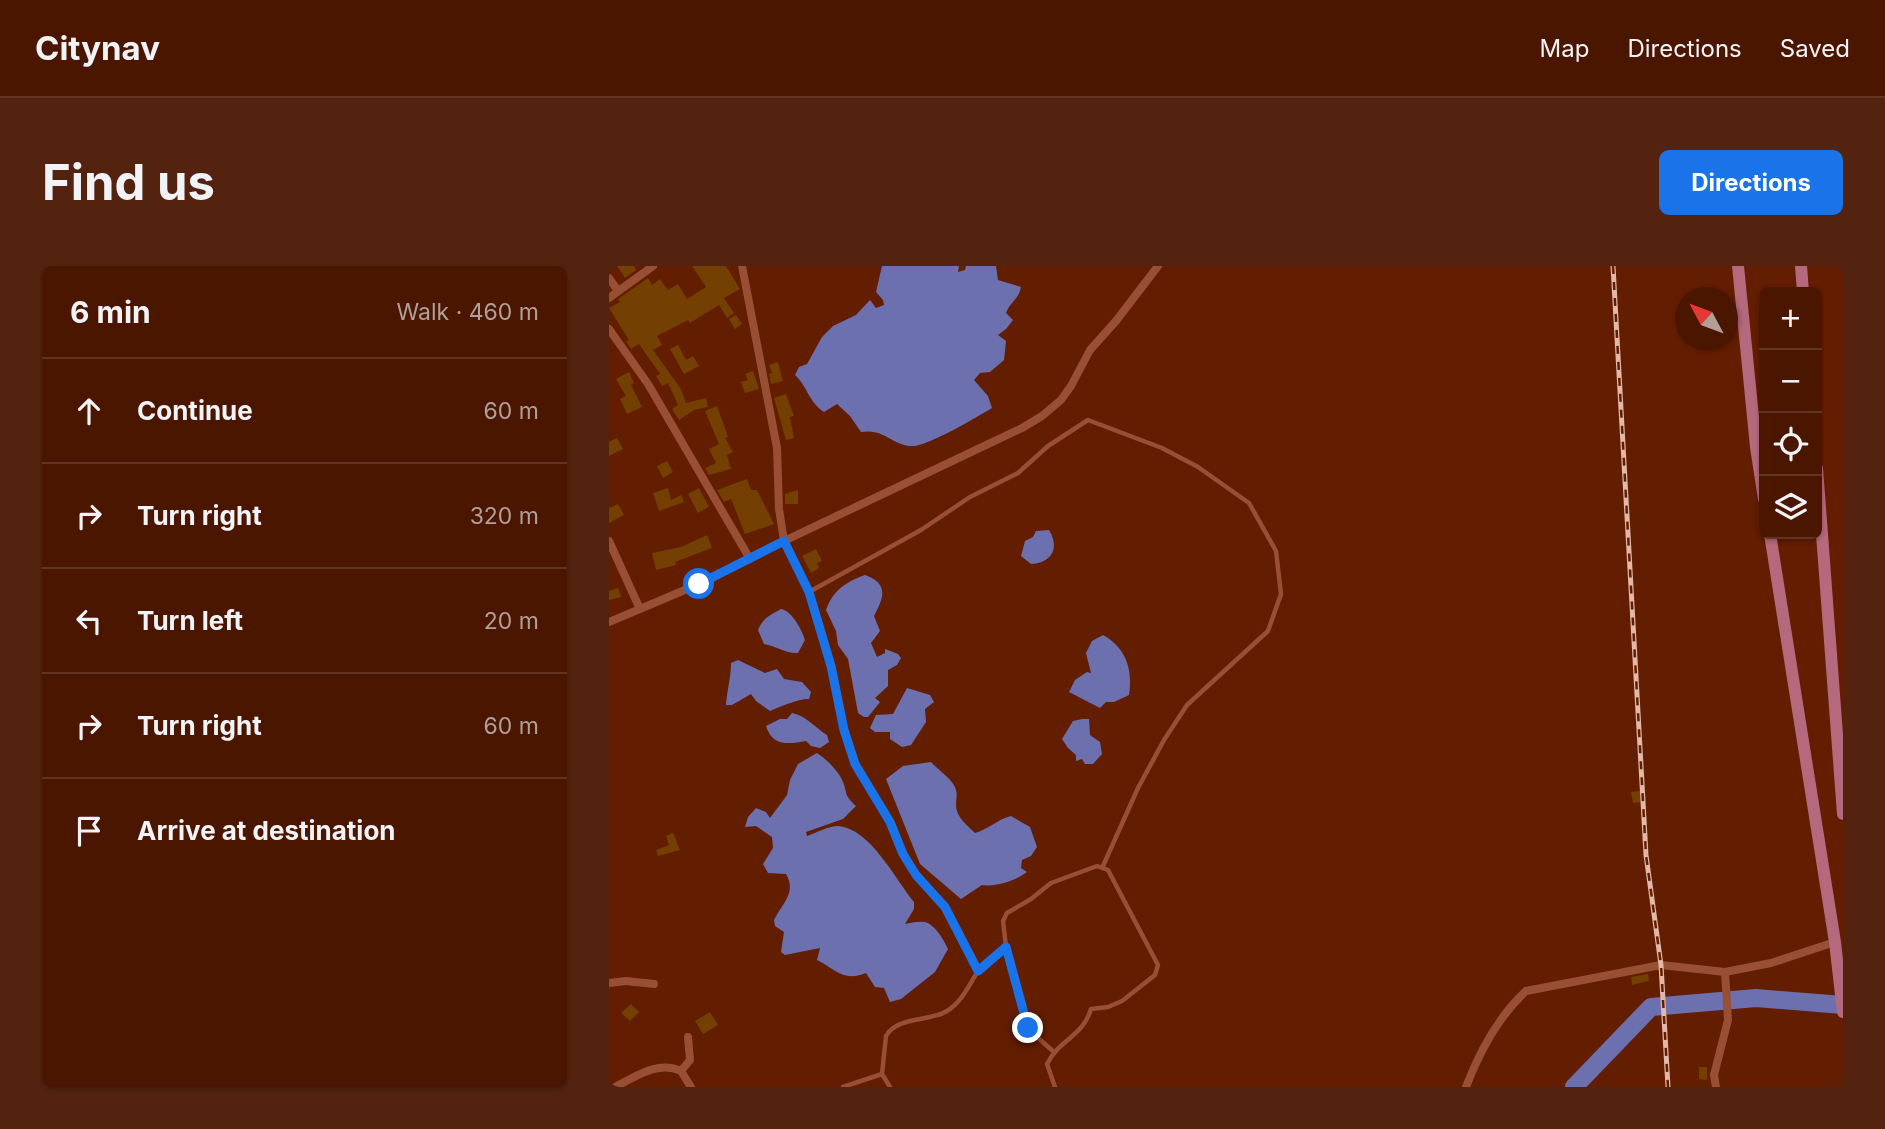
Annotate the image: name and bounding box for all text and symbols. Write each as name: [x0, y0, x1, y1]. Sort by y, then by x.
text: Citynav: [35, 28, 160, 68]
text: Map: [1540, 34, 1589, 63]
text: Directions: [1627, 34, 1742, 63]
text: Saved: [1780, 34, 1850, 63]
button: Directions: [1659, 150, 1843, 215]
text: Find us: [42, 153, 215, 212]
north arrow: [1675, 287, 1738, 350]
map controls: [1759, 287, 1822, 539]
button: +: [1759, 287, 1822, 350]
text: 6 min: [70, 294, 151, 330]
text: Walk · 460 m: [397, 298, 539, 326]
button: −: [1759, 350, 1822, 413]
icon: ahead: [70, 392, 108, 430]
text: Continue: [137, 395, 253, 426]
text: 60 m: [484, 397, 539, 425]
button: locate: [1759, 413, 1822, 476]
button: layers: [1759, 476, 1822, 539]
icon: right: [70, 497, 108, 535]
text: Turn right: [137, 500, 262, 531]
text: 320 m: [470, 502, 539, 530]
route start: [683, 568, 714, 599]
icon: left: [70, 602, 108, 640]
text: Turn left: [137, 605, 243, 636]
text: 20 m: [484, 607, 539, 635]
icon: right: [70, 707, 108, 745]
text: Turn right: [137, 710, 262, 741]
text: 60 m: [484, 712, 539, 740]
icon: arrive: [70, 812, 108, 850]
text: Arrive at destination: [137, 815, 396, 846]
route end: [1012, 1012, 1043, 1043]

